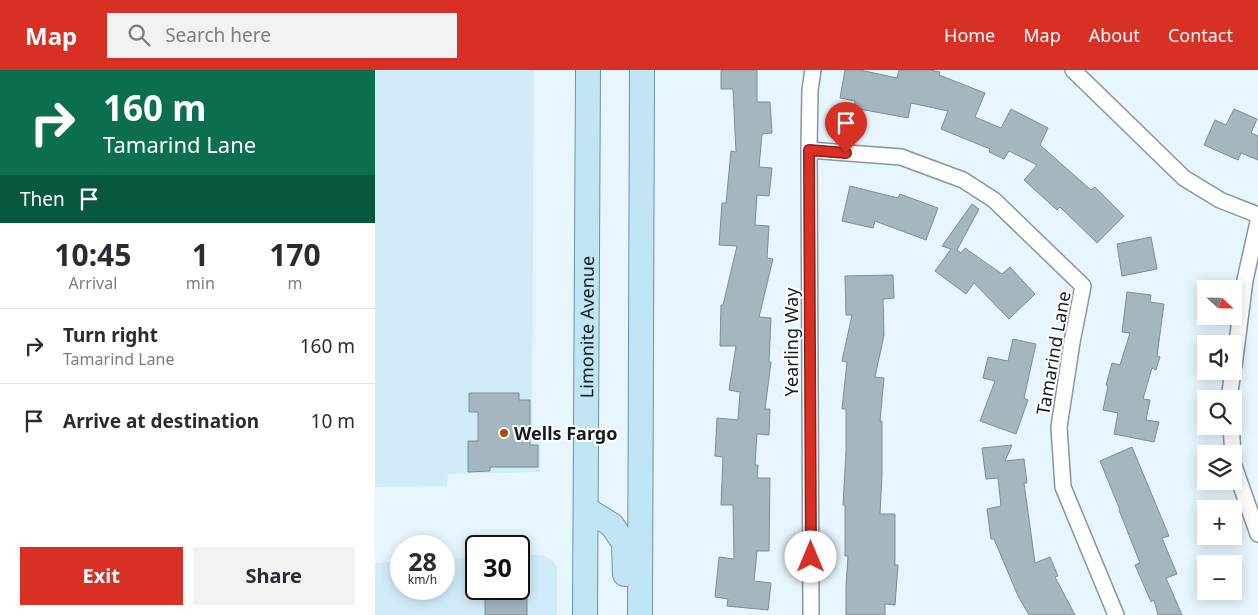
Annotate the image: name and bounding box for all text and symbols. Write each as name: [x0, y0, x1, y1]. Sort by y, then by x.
search box: [107, 13, 457, 58]
text: Map: [25, 19, 77, 52]
icon: search: [125, 21, 153, 49]
text: Search here: [165, 22, 271, 48]
text: Home: [944, 23, 995, 47]
text: Map: [1023, 23, 1061, 47]
text: About: [1089, 23, 1140, 47]
text: Contact: [1168, 23, 1233, 47]
text: 160 m: [103, 84, 206, 131]
icon: right: [20, 90, 85, 155]
pin: [825, 102, 867, 153]
icon: arrive: [832, 109, 860, 137]
text: Tamarind Lane: [103, 129, 256, 159]
icon: arrive: [75, 185, 103, 213]
text: Then: [20, 186, 65, 212]
text: 10:45: [54, 234, 131, 275]
text: 1: [192, 234, 209, 275]
text: 170: [269, 234, 321, 275]
street label: Limonite Avenue: [574, 256, 599, 398]
text: Arrival: [68, 272, 117, 294]
text: min: [186, 272, 215, 294]
text: m: [287, 272, 302, 294]
north arrow: [1197, 280, 1243, 325]
map controls: [1197, 280, 1242, 600]
street label: Yearling Way: [779, 287, 803, 396]
street label: Tamarind Lane: [1030, 289, 1076, 417]
text: Turn right: [63, 322, 158, 348]
icon: right: [20, 332, 48, 360]
text: 160 m: [300, 333, 355, 359]
button: sound: [1197, 335, 1242, 380]
text: Tamarind Lane: [63, 348, 174, 370]
button: search: [1197, 390, 1242, 435]
icon: arrive: [20, 407, 48, 435]
text: Arrive at destination: [63, 408, 259, 434]
text: 10 m: [311, 408, 355, 434]
place label: Wells Fargo: [514, 421, 617, 445]
marker: Wells Fargo: [498, 427, 510, 439]
button: layers: [1197, 445, 1242, 490]
button: +: [1197, 500, 1242, 545]
position arrow: [784, 530, 836, 582]
speed limit sign: 30: [465, 535, 530, 600]
text: 28: [408, 544, 437, 578]
button: Exit: [20, 547, 183, 605]
button: Share: [193, 547, 355, 605]
button: −: [1197, 555, 1242, 600]
text: km/h: [408, 571, 437, 588]

